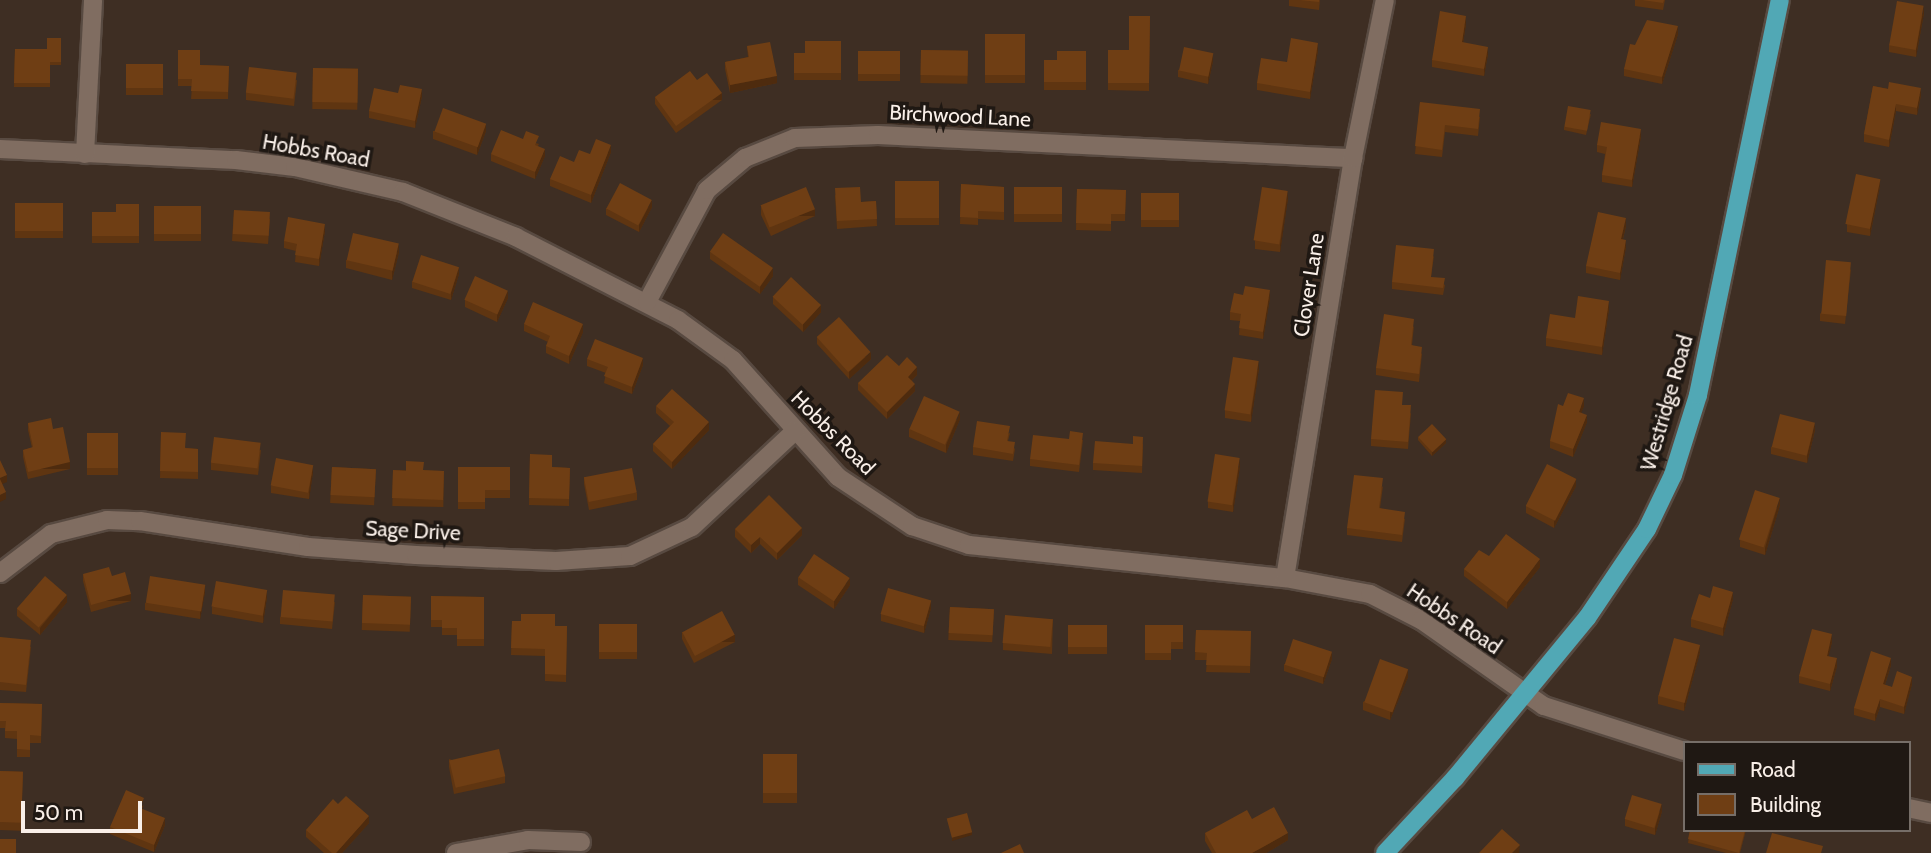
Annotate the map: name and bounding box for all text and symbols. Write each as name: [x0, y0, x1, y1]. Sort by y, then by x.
street label: Birchwood Lane: [889, 100, 1031, 132]
street label: Hobbs Road: [260, 129, 372, 173]
street label: Clover Lane: [1288, 231, 1330, 339]
street label: Westridge Road: [1636, 332, 1698, 474]
street label: Hobbs Road: [786, 386, 880, 480]
street label: Sage Drive: [365, 516, 461, 546]
street label: Hobbs Road: [1402, 578, 1506, 660]
legend: [1682, 741, 1910, 832]
text: Road: [1750, 757, 1796, 782]
scale bar: [24, 786, 145, 830]
text: Building: [1750, 792, 1821, 817]
text: 50 m: [34, 800, 83, 825]

